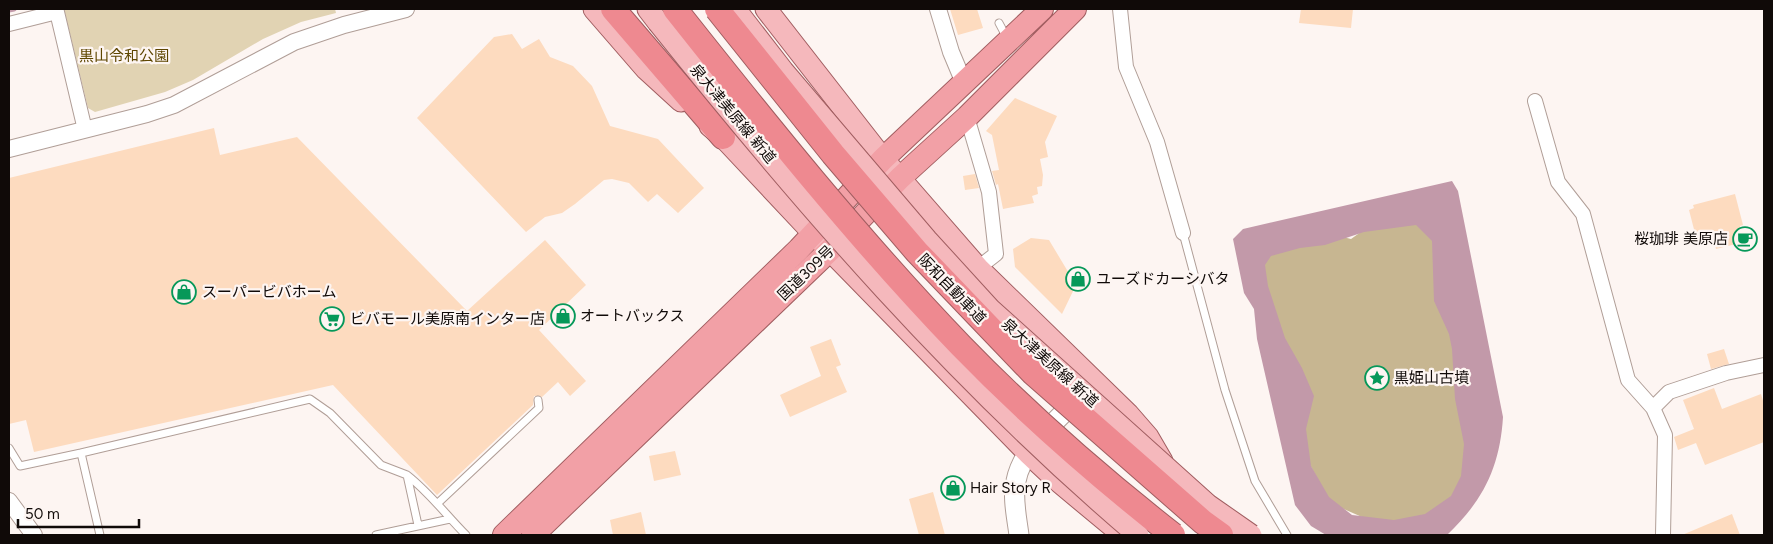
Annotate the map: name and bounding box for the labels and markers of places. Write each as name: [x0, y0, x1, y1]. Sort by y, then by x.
cafe icon: 桜珈琲 美原店: [1732, 226, 1758, 252]
place label: 桜珈琲 美原店: [1634, 230, 1728, 248]
shop icon: ユーズドカーシバタ: [1065, 266, 1091, 292]
place label: ユーズドカーシバタ: [1096, 270, 1230, 288]
shop icon: スーパービバホーム: [171, 279, 197, 305]
place label: スーパービバホーム: [202, 283, 336, 301]
shop icon: オートバックス: [550, 303, 576, 329]
supermarket icon: ビバモール美原南インター店: [319, 306, 345, 332]
place label: オートバックス: [580, 307, 685, 325]
place label: ビバモール美原南インター店: [350, 310, 545, 328]
place icon: 黒姫山古墳: [1364, 365, 1390, 391]
place label: 黒姫山古墳: [1394, 369, 1469, 387]
shop icon: Hair Story R: [940, 475, 966, 501]
place label: Hair Story R: [970, 479, 1051, 497]

